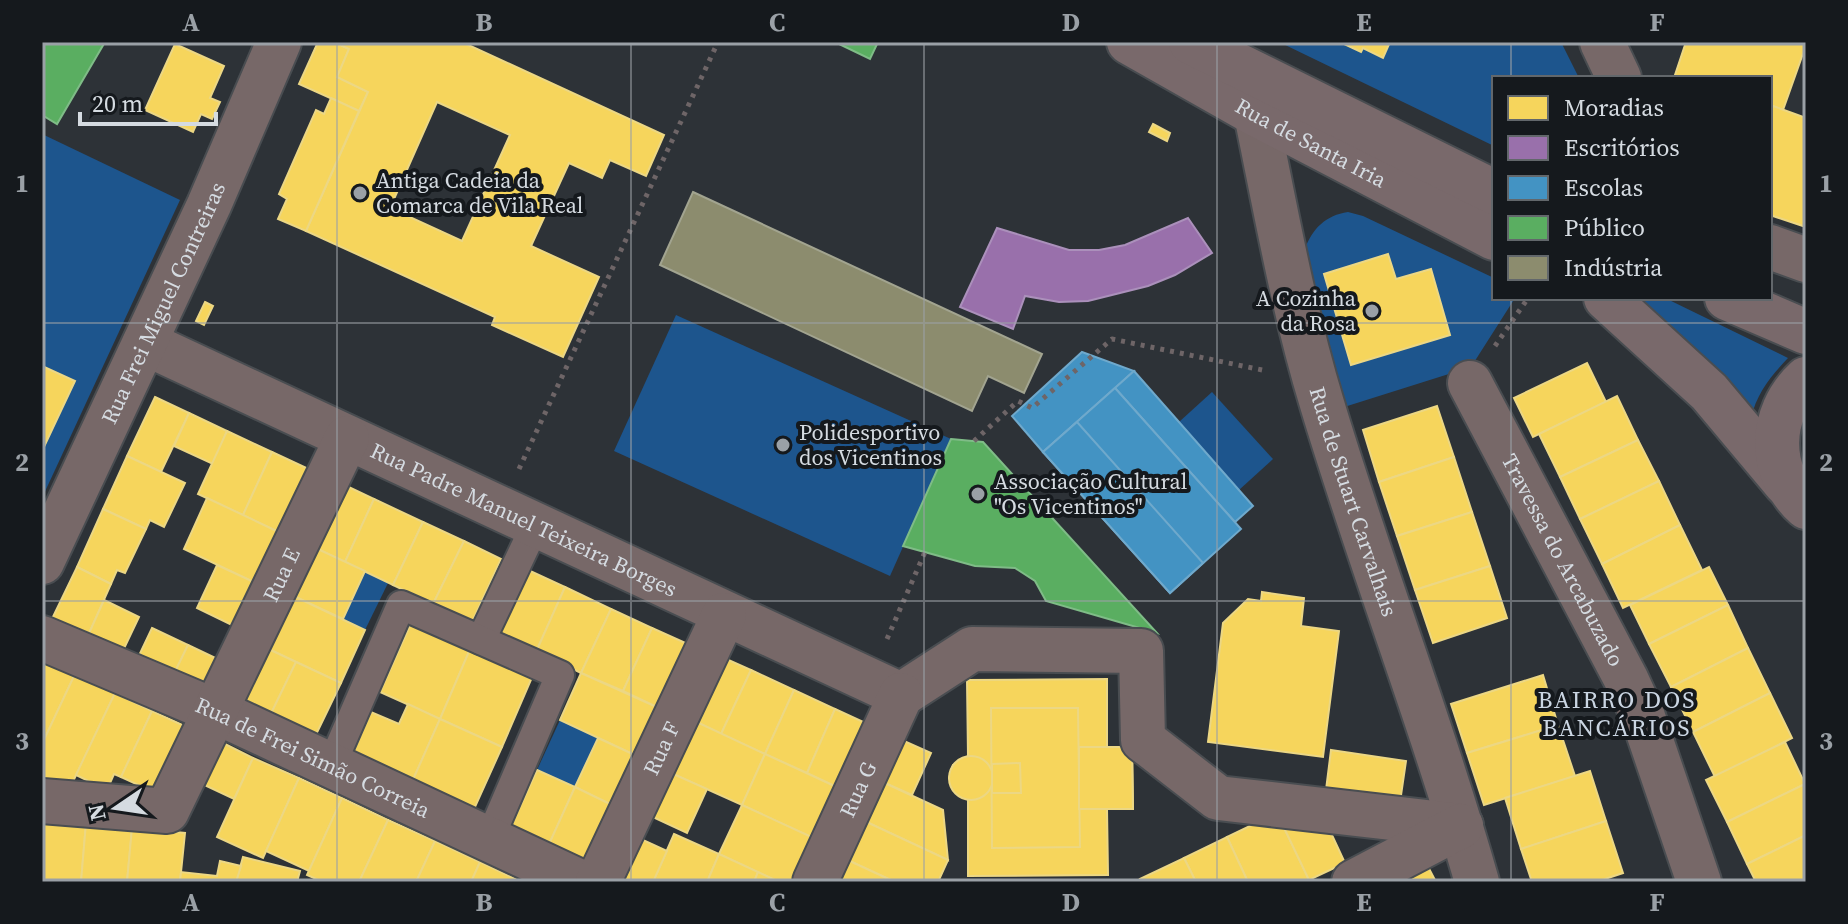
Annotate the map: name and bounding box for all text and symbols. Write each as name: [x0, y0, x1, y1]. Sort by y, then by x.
text: A: [182, 4, 200, 40]
text: B: [476, 4, 493, 40]
text: C: [769, 4, 785, 40]
text: D: [1062, 4, 1080, 40]
text: E: [1356, 4, 1372, 40]
text: F: [1649, 4, 1665, 40]
scale bar: [80, 76, 216, 126]
legend: [1492, 76, 1772, 300]
text: 20 m: [92, 87, 143, 120]
street label: Rua de Santa Iria: [1230, 90, 1392, 195]
text: Moradias: [1564, 91, 1664, 124]
text: Escritórios: [1564, 131, 1680, 164]
text: 1: [15, 165, 29, 201]
place label: Antiga Cadeia da Comarca de Vila Real: [376, 165, 583, 220]
text: 1: [1819, 165, 1833, 201]
text: Escolas: [1564, 171, 1643, 204]
street label: Rua Frei Miguel Contreiras: [94, 177, 232, 429]
marker: Antiga Cadeia da Comarca de Vila Real: [351, 184, 369, 202]
text: Público: [1564, 211, 1645, 244]
text: Indústria: [1564, 251, 1663, 284]
place label: A Cozinha da Rosa: [1256, 283, 1357, 338]
marker: A Cozinha da Rosa: [1363, 302, 1381, 320]
street label: Rua de Stuart Carvalhais: [1303, 383, 1405, 620]
place label: Polidesportivo dos Vicentinos: [799, 417, 942, 472]
street label: Rua Padre Manuel Teixeira Borges: [366, 435, 682, 604]
marker: Polidesportivo dos Vicentinos: [774, 436, 792, 454]
text: 2: [15, 444, 29, 480]
text: 2: [1819, 444, 1833, 480]
street label: Travessa do Arcabuzado: [1495, 448, 1632, 671]
place label: Associação Cultural "Os Vicentinos": [994, 466, 1187, 521]
marker: Associação Cultural "Os Vicentinos": [969, 485, 987, 503]
street label: Rua E: [255, 543, 307, 606]
district label: BAIRRO DOS BANCÁRIOS: [1538, 683, 1696, 744]
street label: Rua de Frei Simão Correia: [191, 690, 436, 825]
street label: Rua F: [636, 716, 687, 780]
text: 3: [15, 723, 29, 759]
text: 3: [1819, 723, 1833, 759]
street label: Rua G: [832, 757, 883, 822]
north arrow: [76, 768, 156, 848]
text: N: [80, 801, 113, 824]
text: A: [182, 884, 200, 920]
text: B: [476, 884, 493, 920]
text: C: [769, 884, 785, 920]
text: D: [1062, 884, 1080, 920]
text: E: [1356, 884, 1372, 920]
text: F: [1649, 884, 1665, 920]

